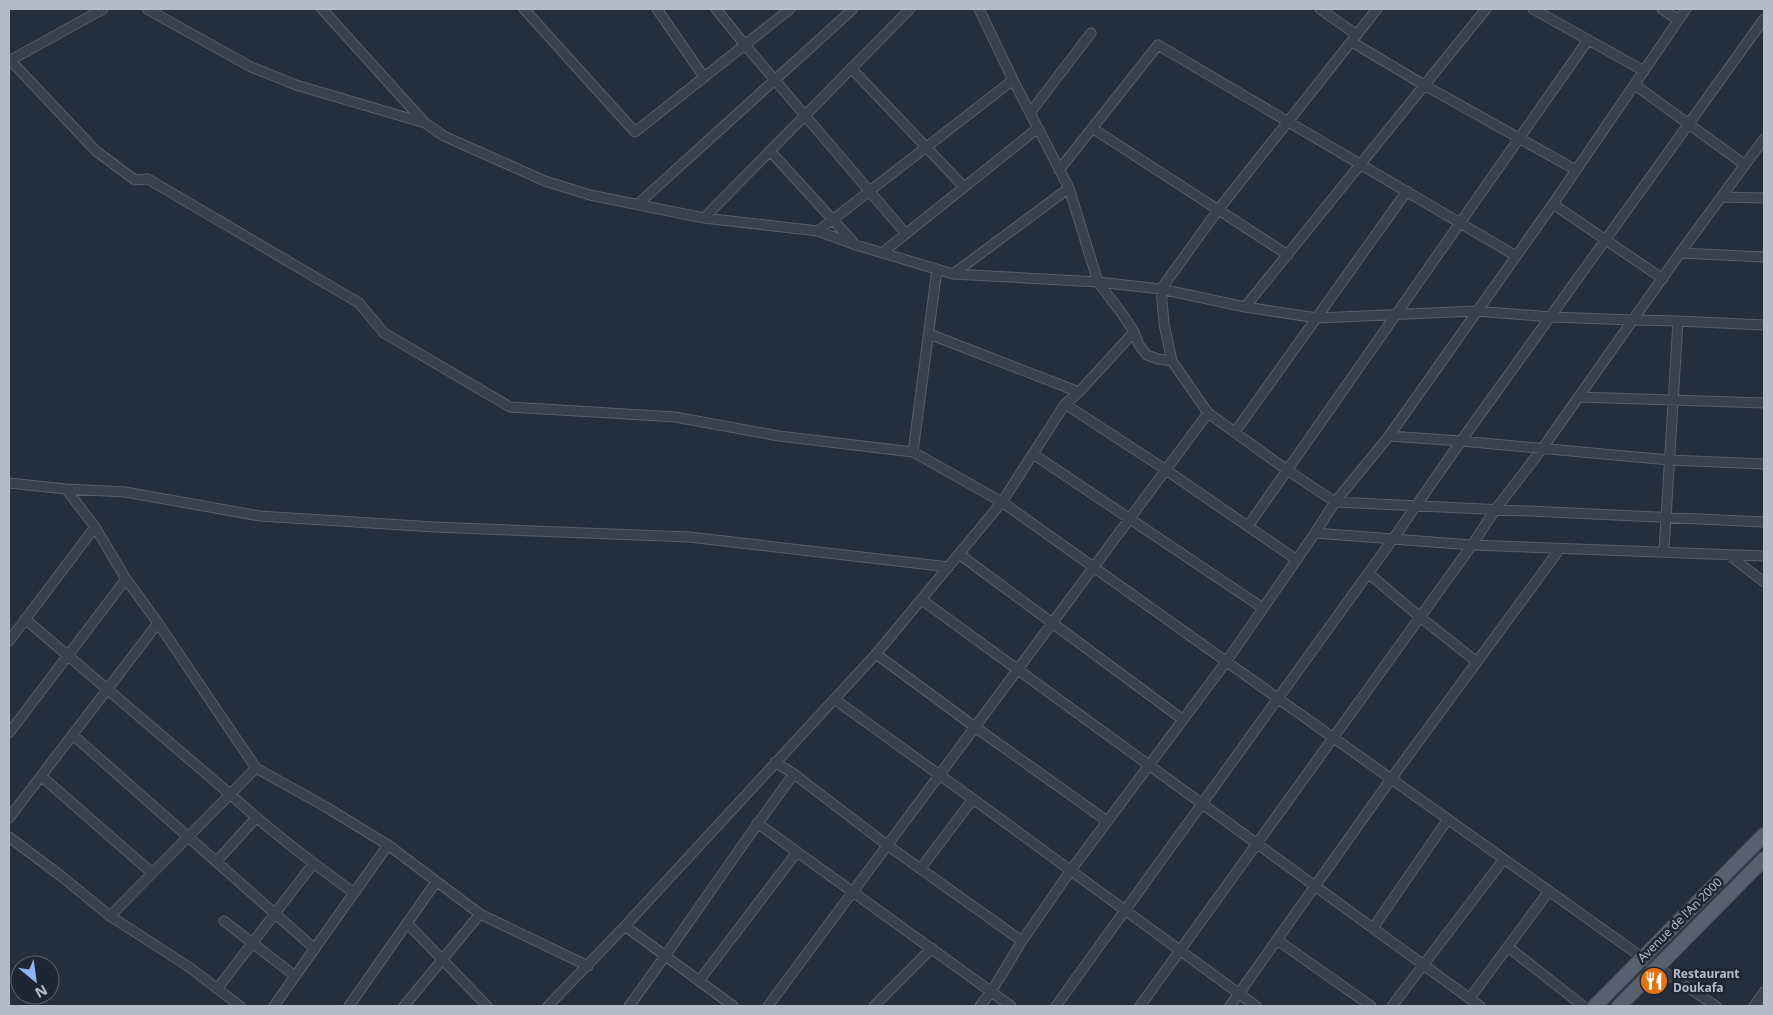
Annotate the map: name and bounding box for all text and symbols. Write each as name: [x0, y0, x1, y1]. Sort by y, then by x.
street label: Avenue de l'An 2000: [1634, 874, 1726, 966]
north arrow: [10, 955, 60, 1005]
place label: Restaurant Doukafa: [1673, 965, 1740, 996]
restaurant icon: Restaurant Doukafa: [1639, 966, 1669, 996]
text: N: [32, 981, 51, 1003]

